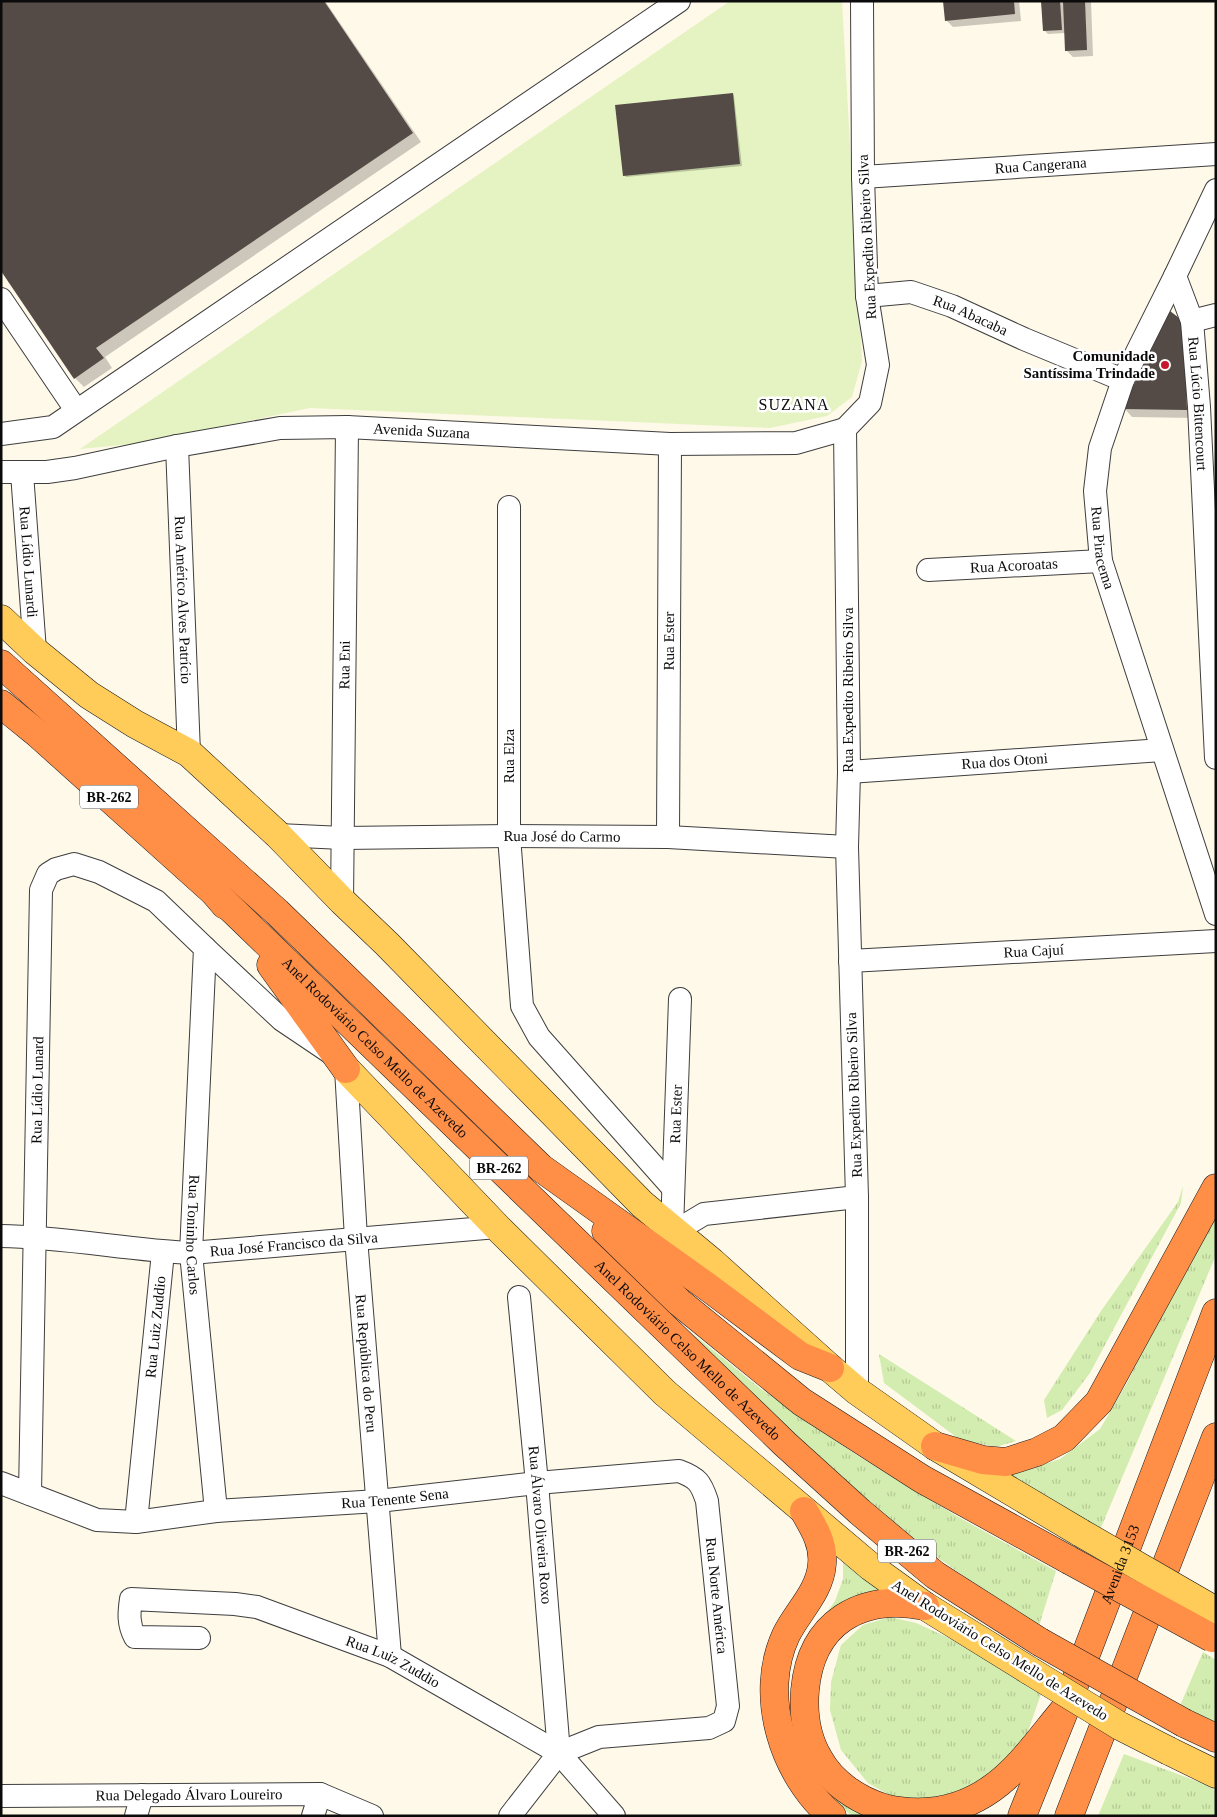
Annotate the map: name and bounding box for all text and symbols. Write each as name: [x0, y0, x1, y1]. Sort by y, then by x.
street label: Rua Expedito Ribeiro Silva: [855, 154, 879, 320]
street label: Rua Cangerana: [994, 154, 1087, 176]
street label: Rua Abacaba: [931, 292, 1010, 339]
street label: Rua Lúcio Bittencourt: [1185, 336, 1210, 472]
place label: Comunidade Santíssima Trindade: [1023, 348, 1155, 381]
marker: Comunidade Santíssima Trindade: [1159, 359, 1171, 371]
district label: SUZANA: [759, 396, 829, 413]
street label: Avenida Suzana: [373, 420, 471, 441]
street label: Rua Lídio Lunardi: [16, 505, 41, 618]
street label: Rua Piracema: [1088, 506, 1118, 591]
street label: Rua Américo Alves Patrício: [172, 516, 194, 684]
street label: Rua Acoroatas: [970, 555, 1058, 576]
street label: Rua Expedito Ribeiro Silva: [840, 607, 856, 773]
street label: Rua Ester: [661, 612, 677, 670]
street label: Rua Eni: [336, 641, 353, 689]
street label: Rua Elza: [501, 728, 517, 783]
street label: Rua dos Otoni: [961, 750, 1048, 772]
road number: BR-262: [80, 786, 138, 809]
street label: Rua José do Carmo: [503, 828, 621, 845]
street label: Rua Cajuí: [1003, 941, 1064, 961]
street label: Anel Rodoviário Celso Mello de Azevedo: [279, 954, 471, 1141]
street label: Rua Expedito Ribeiro Silva: [843, 1012, 865, 1178]
street label: Rua Lídio Lunard: [28, 1036, 46, 1144]
street label: Rua Ester: [667, 1084, 685, 1144]
road number: BR-262: [470, 1156, 528, 1180]
street label: Rua Toninho Carlos: [183, 1174, 203, 1296]
street label: Rua José Francisco da Silva: [209, 1229, 379, 1259]
street label: Anel Rodoviário Celso Mello de Azevedo: [592, 1257, 784, 1443]
street label: Rua Luiz Zuddio: [142, 1275, 169, 1379]
street label: Rua República do Peru: [353, 1293, 380, 1434]
street label: Rua Álvaro Oliveira Roxo: [525, 1445, 555, 1605]
street label: Rua Tenente Sena: [341, 1485, 450, 1511]
street label: Avenida 3153: [1098, 1523, 1142, 1606]
street label: Rua Norte América: [703, 1537, 731, 1655]
road number: BR-262: [878, 1540, 936, 1562]
street label: Anel Rodoviário Celso Mello de Azevedo: [889, 1576, 1111, 1724]
street label: Rua Luiz Zuddio: [344, 1632, 443, 1691]
street label: Rua Delegado Álvaro Loureiro: [95, 1786, 283, 1803]

